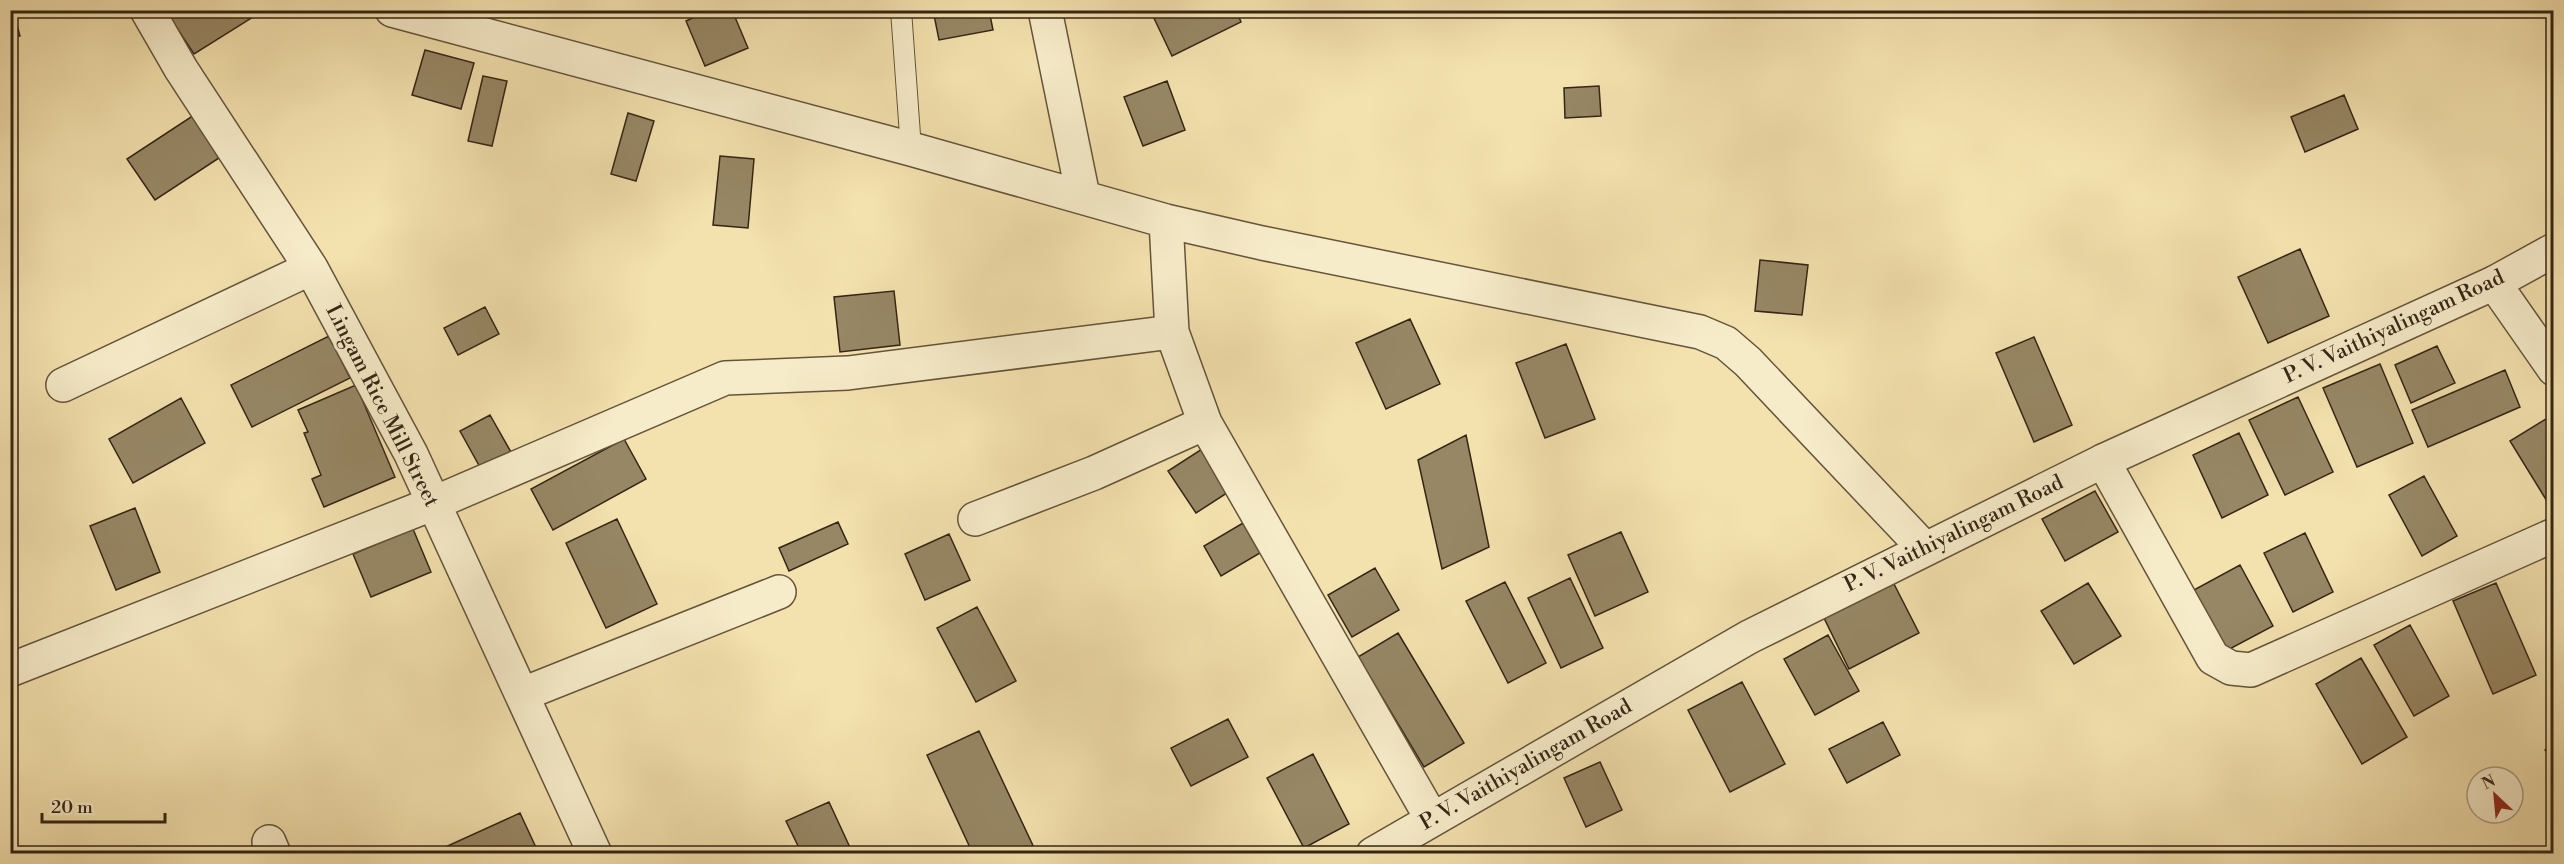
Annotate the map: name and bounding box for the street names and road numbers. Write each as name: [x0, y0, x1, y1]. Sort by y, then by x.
street label: P. V. Vaithiyalingam Road: [2280, 264, 2509, 390]
street label: Lingam Rice Mill Street: [320, 300, 445, 512]
street label: P. V. Vaithiyalingam Road: [1840, 470, 2068, 598]
street label: P. V. Vaithiyalingam Road: [1415, 694, 1637, 836]

